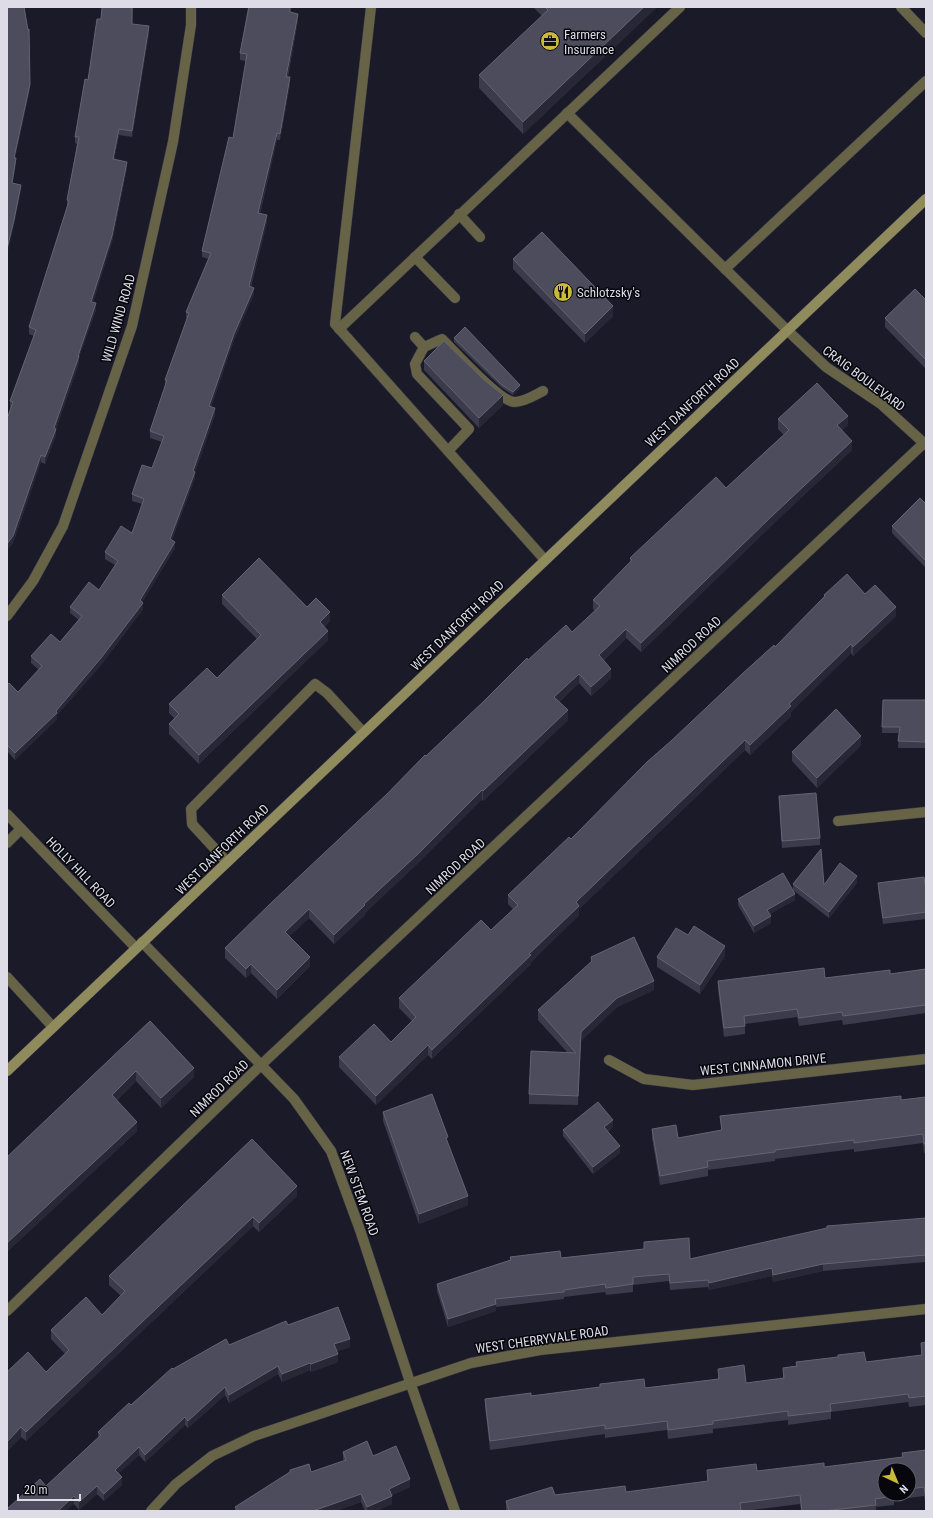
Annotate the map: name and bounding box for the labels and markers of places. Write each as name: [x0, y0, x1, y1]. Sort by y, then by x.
place label: Farmers Insurance: [564, 27, 614, 57]
office icon: Farmers Insurance: [539, 30, 561, 52]
restaurant icon: Schlotzsky's: [552, 281, 574, 303]
place label: Schlotzsky's: [577, 285, 640, 300]

